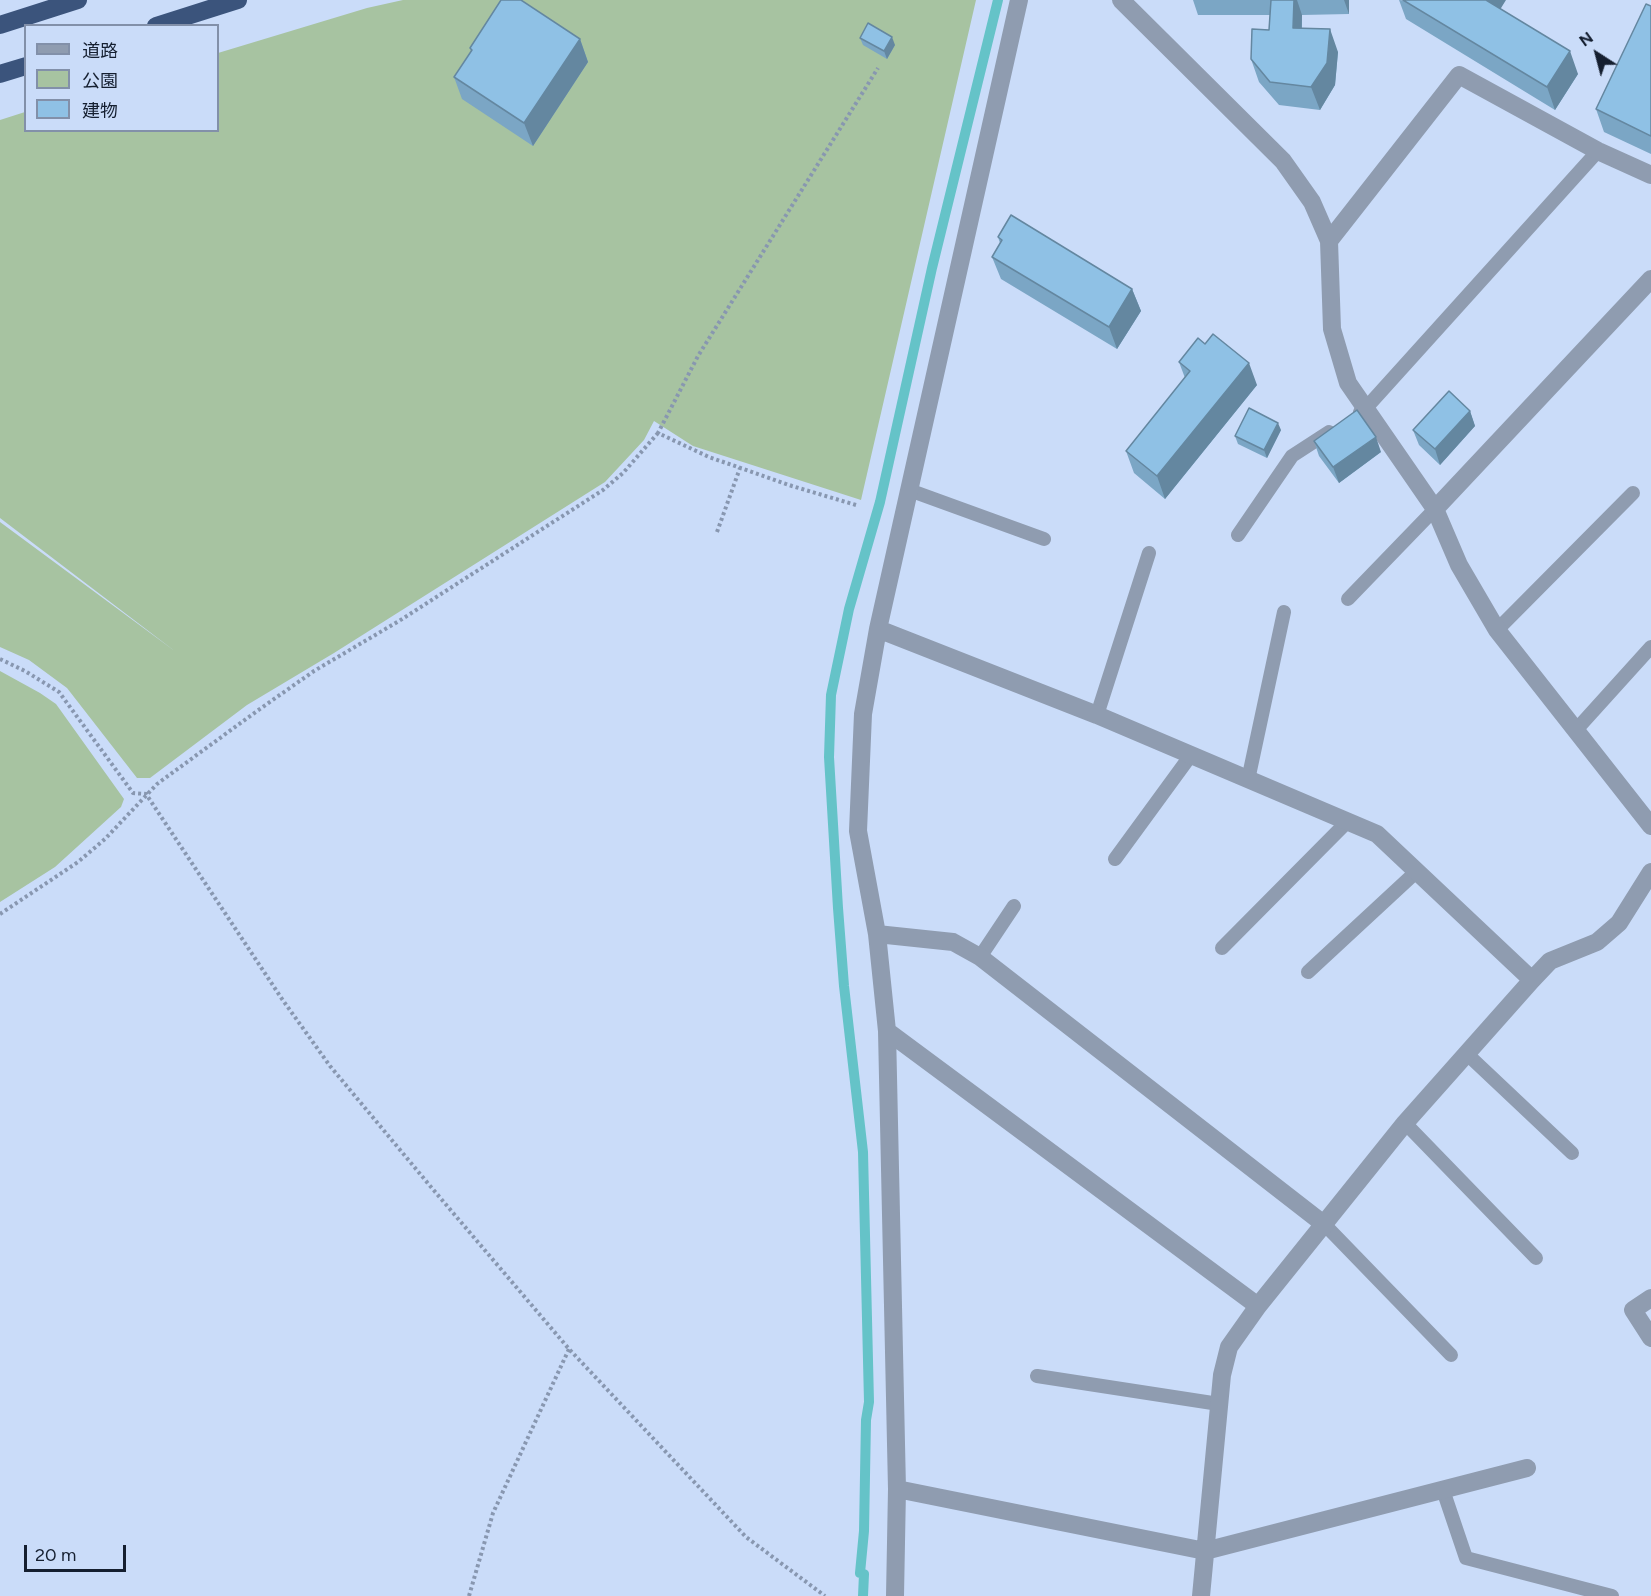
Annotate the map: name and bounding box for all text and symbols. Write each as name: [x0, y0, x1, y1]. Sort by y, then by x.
legend: [24, 24, 219, 132]
north arrow: [1567, 24, 1627, 84]
text: N: [1576, 28, 1597, 50]
text: 道路: [82, 40, 118, 62]
text: 公園: [82, 70, 118, 92]
text: 建物: [82, 100, 118, 122]
scale bar: [27, 1533, 129, 1571]
text: 20 m: [35, 1544, 76, 1566]

